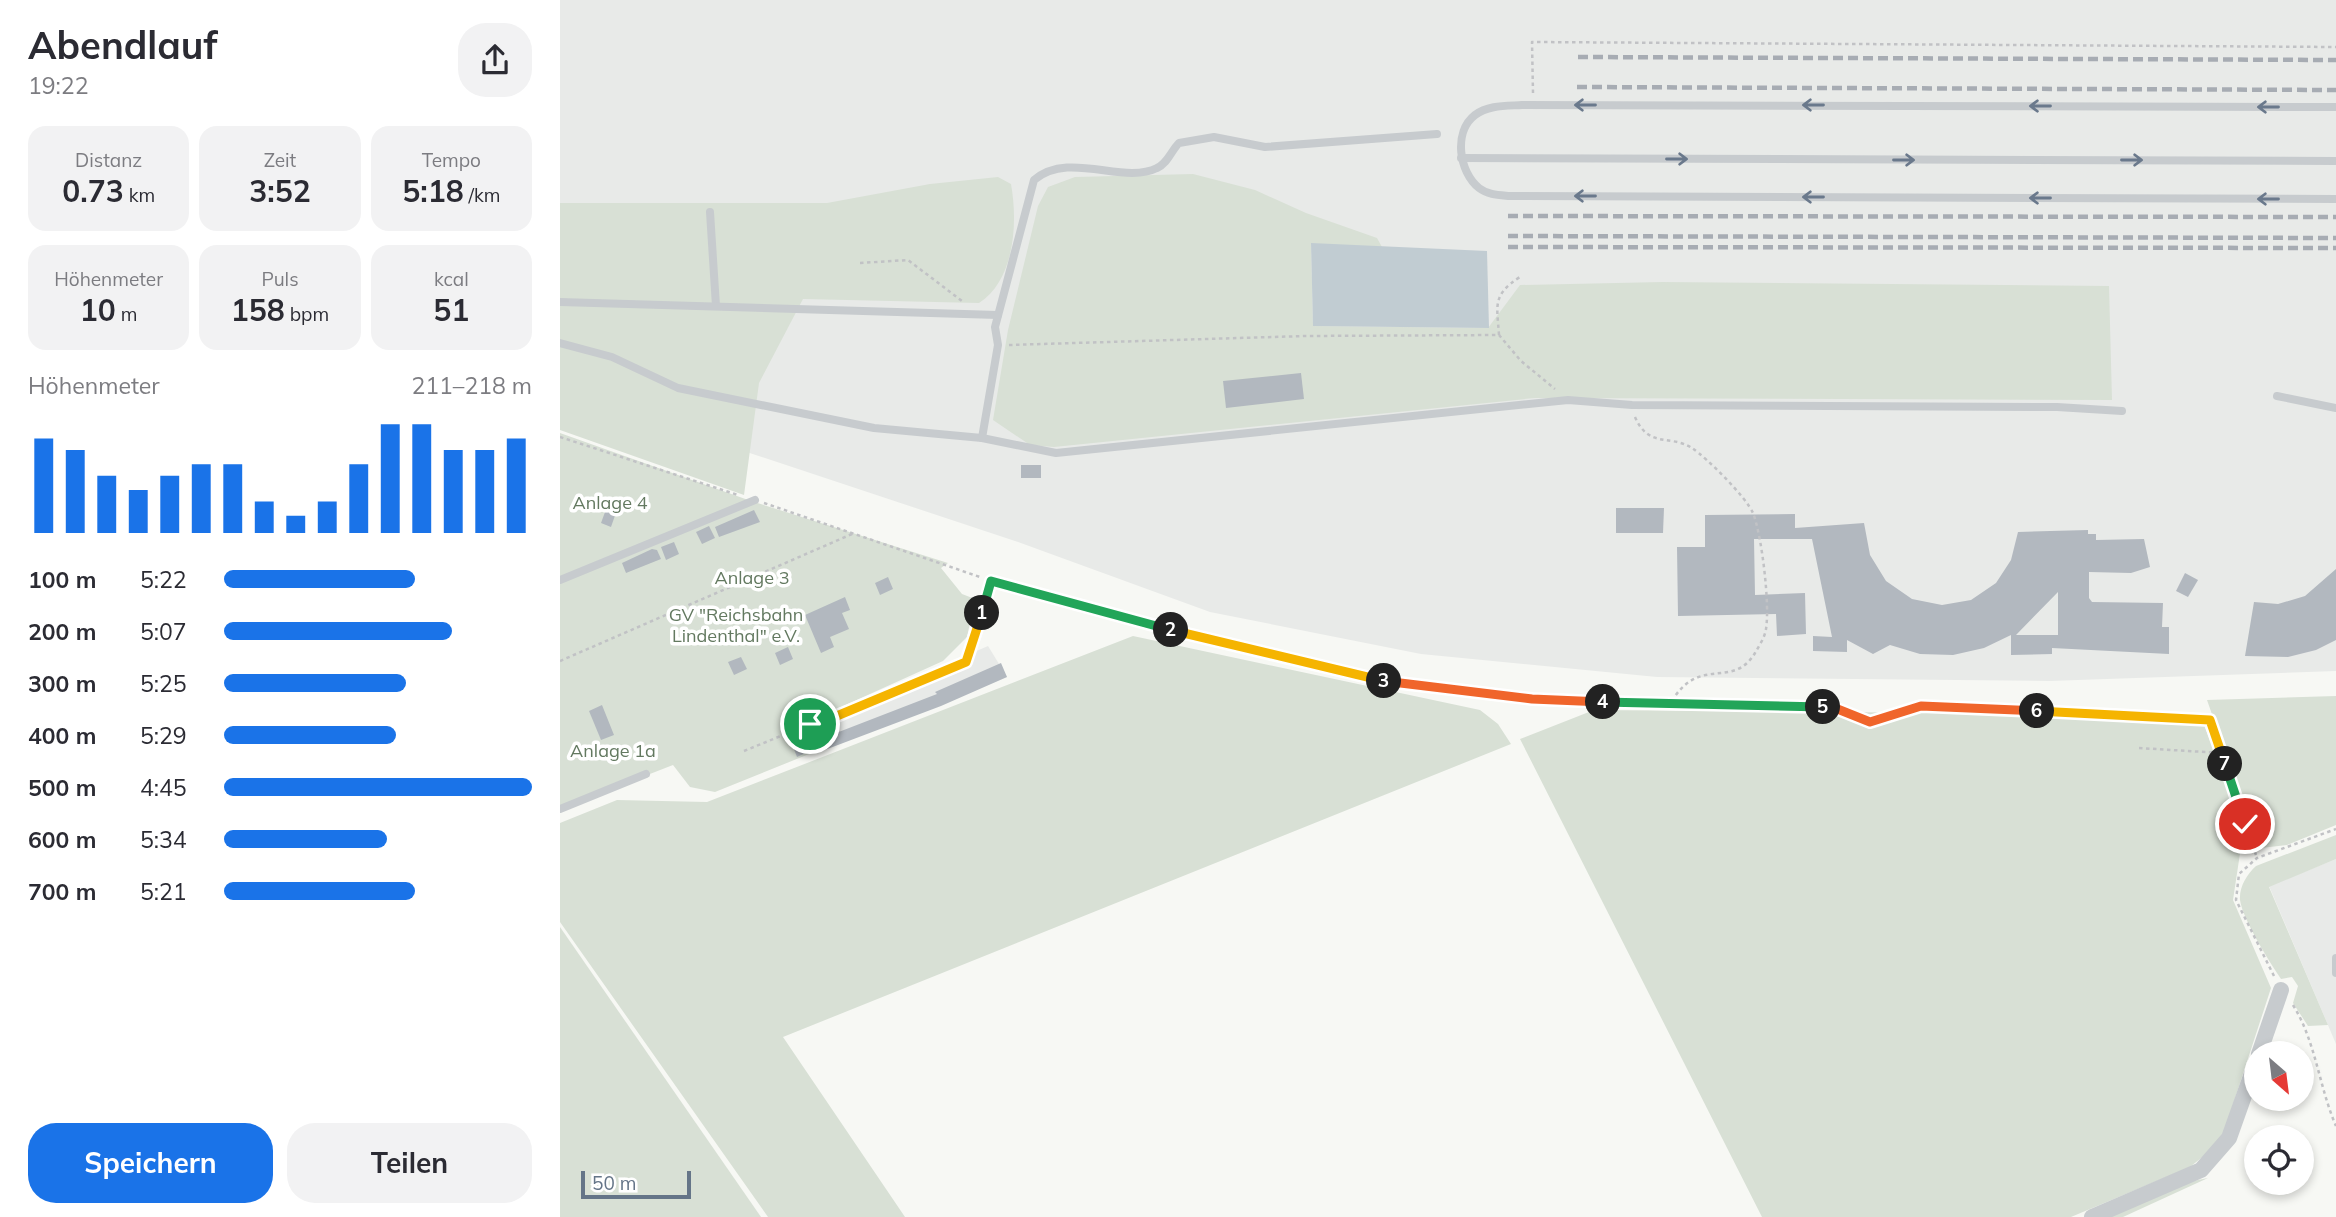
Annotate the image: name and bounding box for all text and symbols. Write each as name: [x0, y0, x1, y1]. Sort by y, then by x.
text: Abendlauf: [28, 21, 217, 69]
button: share: [458, 23, 532, 97]
text: 19:22: [28, 71, 88, 100]
one-way arrow: [1574, 98, 1597, 112]
one-way arrow: [1802, 98, 1825, 112]
one-way arrow: [2029, 99, 2052, 113]
one-way arrow: [2257, 100, 2280, 114]
text: Distanz: [75, 148, 142, 172]
text: Zeit: [264, 148, 296, 172]
text: Tempo: [422, 148, 481, 172]
one-way arrow: [1665, 152, 1688, 166]
one-way arrow: [1892, 153, 1915, 166]
one-way arrow: [2120, 153, 2143, 167]
text: 0.73: [62, 172, 124, 210]
text: 3:52: [249, 172, 311, 210]
text: 5:18: [402, 172, 464, 210]
text: km: [124, 183, 155, 207]
text: /km: [464, 183, 500, 207]
one-way arrow: [1574, 189, 1597, 203]
one-way arrow: [1802, 190, 1825, 204]
one-way arrow: [2029, 191, 2052, 205]
one-way arrow: [2257, 192, 2280, 206]
text: Höhenmeter: [54, 267, 163, 291]
text: Puls: [261, 267, 299, 291]
text: kcal: [434, 267, 469, 291]
text: 10: [80, 291, 116, 329]
text: 158: [231, 291, 285, 329]
text: 51: [433, 291, 469, 329]
text: m: [116, 302, 137, 326]
text: bpm: [285, 302, 329, 326]
text: Höhenmeter: [28, 371, 160, 400]
text: 211–218 m: [411, 371, 532, 400]
park label: Anlage 4: [572, 491, 648, 514]
text: 100 m: [28, 565, 96, 594]
text: 5:22: [140, 565, 187, 594]
park label: Anlage 3: [714, 566, 790, 589]
pin: 1: [964, 596, 1000, 630]
text: 1: [976, 600, 987, 624]
park label: GV "Reichsbahn Lindenthal" e.V.: [669, 603, 803, 647]
pin: 2: [1154, 612, 1188, 648]
text: 200 m: [28, 617, 96, 646]
text: 5:07: [140, 617, 187, 646]
text: 2: [1165, 617, 1176, 641]
pin: 3: [1366, 664, 1402, 698]
text: 3: [1378, 668, 1389, 692]
text: 300 m: [28, 669, 96, 698]
text: 5:25: [140, 669, 187, 698]
pin: 4: [1586, 684, 1620, 720]
text: 4: [1597, 689, 1608, 713]
pin: 5: [1806, 690, 1840, 724]
pin: [780, 694, 840, 754]
text: 5: [1817, 694, 1828, 718]
pin: 6: [2020, 694, 2054, 728]
text: 6: [2031, 698, 2042, 722]
icon: arrive: [791, 705, 829, 743]
text: 400 m: [28, 721, 96, 750]
text: 5:29: [140, 721, 187, 750]
park label: Anlage 1a: [570, 739, 656, 762]
pin: 7: [2208, 746, 2242, 782]
text: 7: [2219, 751, 2230, 775]
text: 500 m: [28, 773, 96, 802]
text: 4:45: [140, 773, 187, 802]
pin: [2215, 794, 2275, 854]
icon: check: [2226, 805, 2264, 843]
text: 600 m: [28, 825, 96, 854]
text: 5:34: [140, 825, 187, 854]
text: 700 m: [28, 877, 96, 906]
text: 5:21: [140, 877, 187, 906]
north arrow: [2244, 1041, 2314, 1111]
map controls: [2244, 1041, 2314, 1195]
button: Speichern: [28, 1123, 273, 1203]
button: Teilen: [287, 1123, 532, 1203]
button: locate: [2244, 1125, 2314, 1195]
scale bar: [581, 1168, 691, 1200]
text: 50 m: [592, 1171, 636, 1195]

